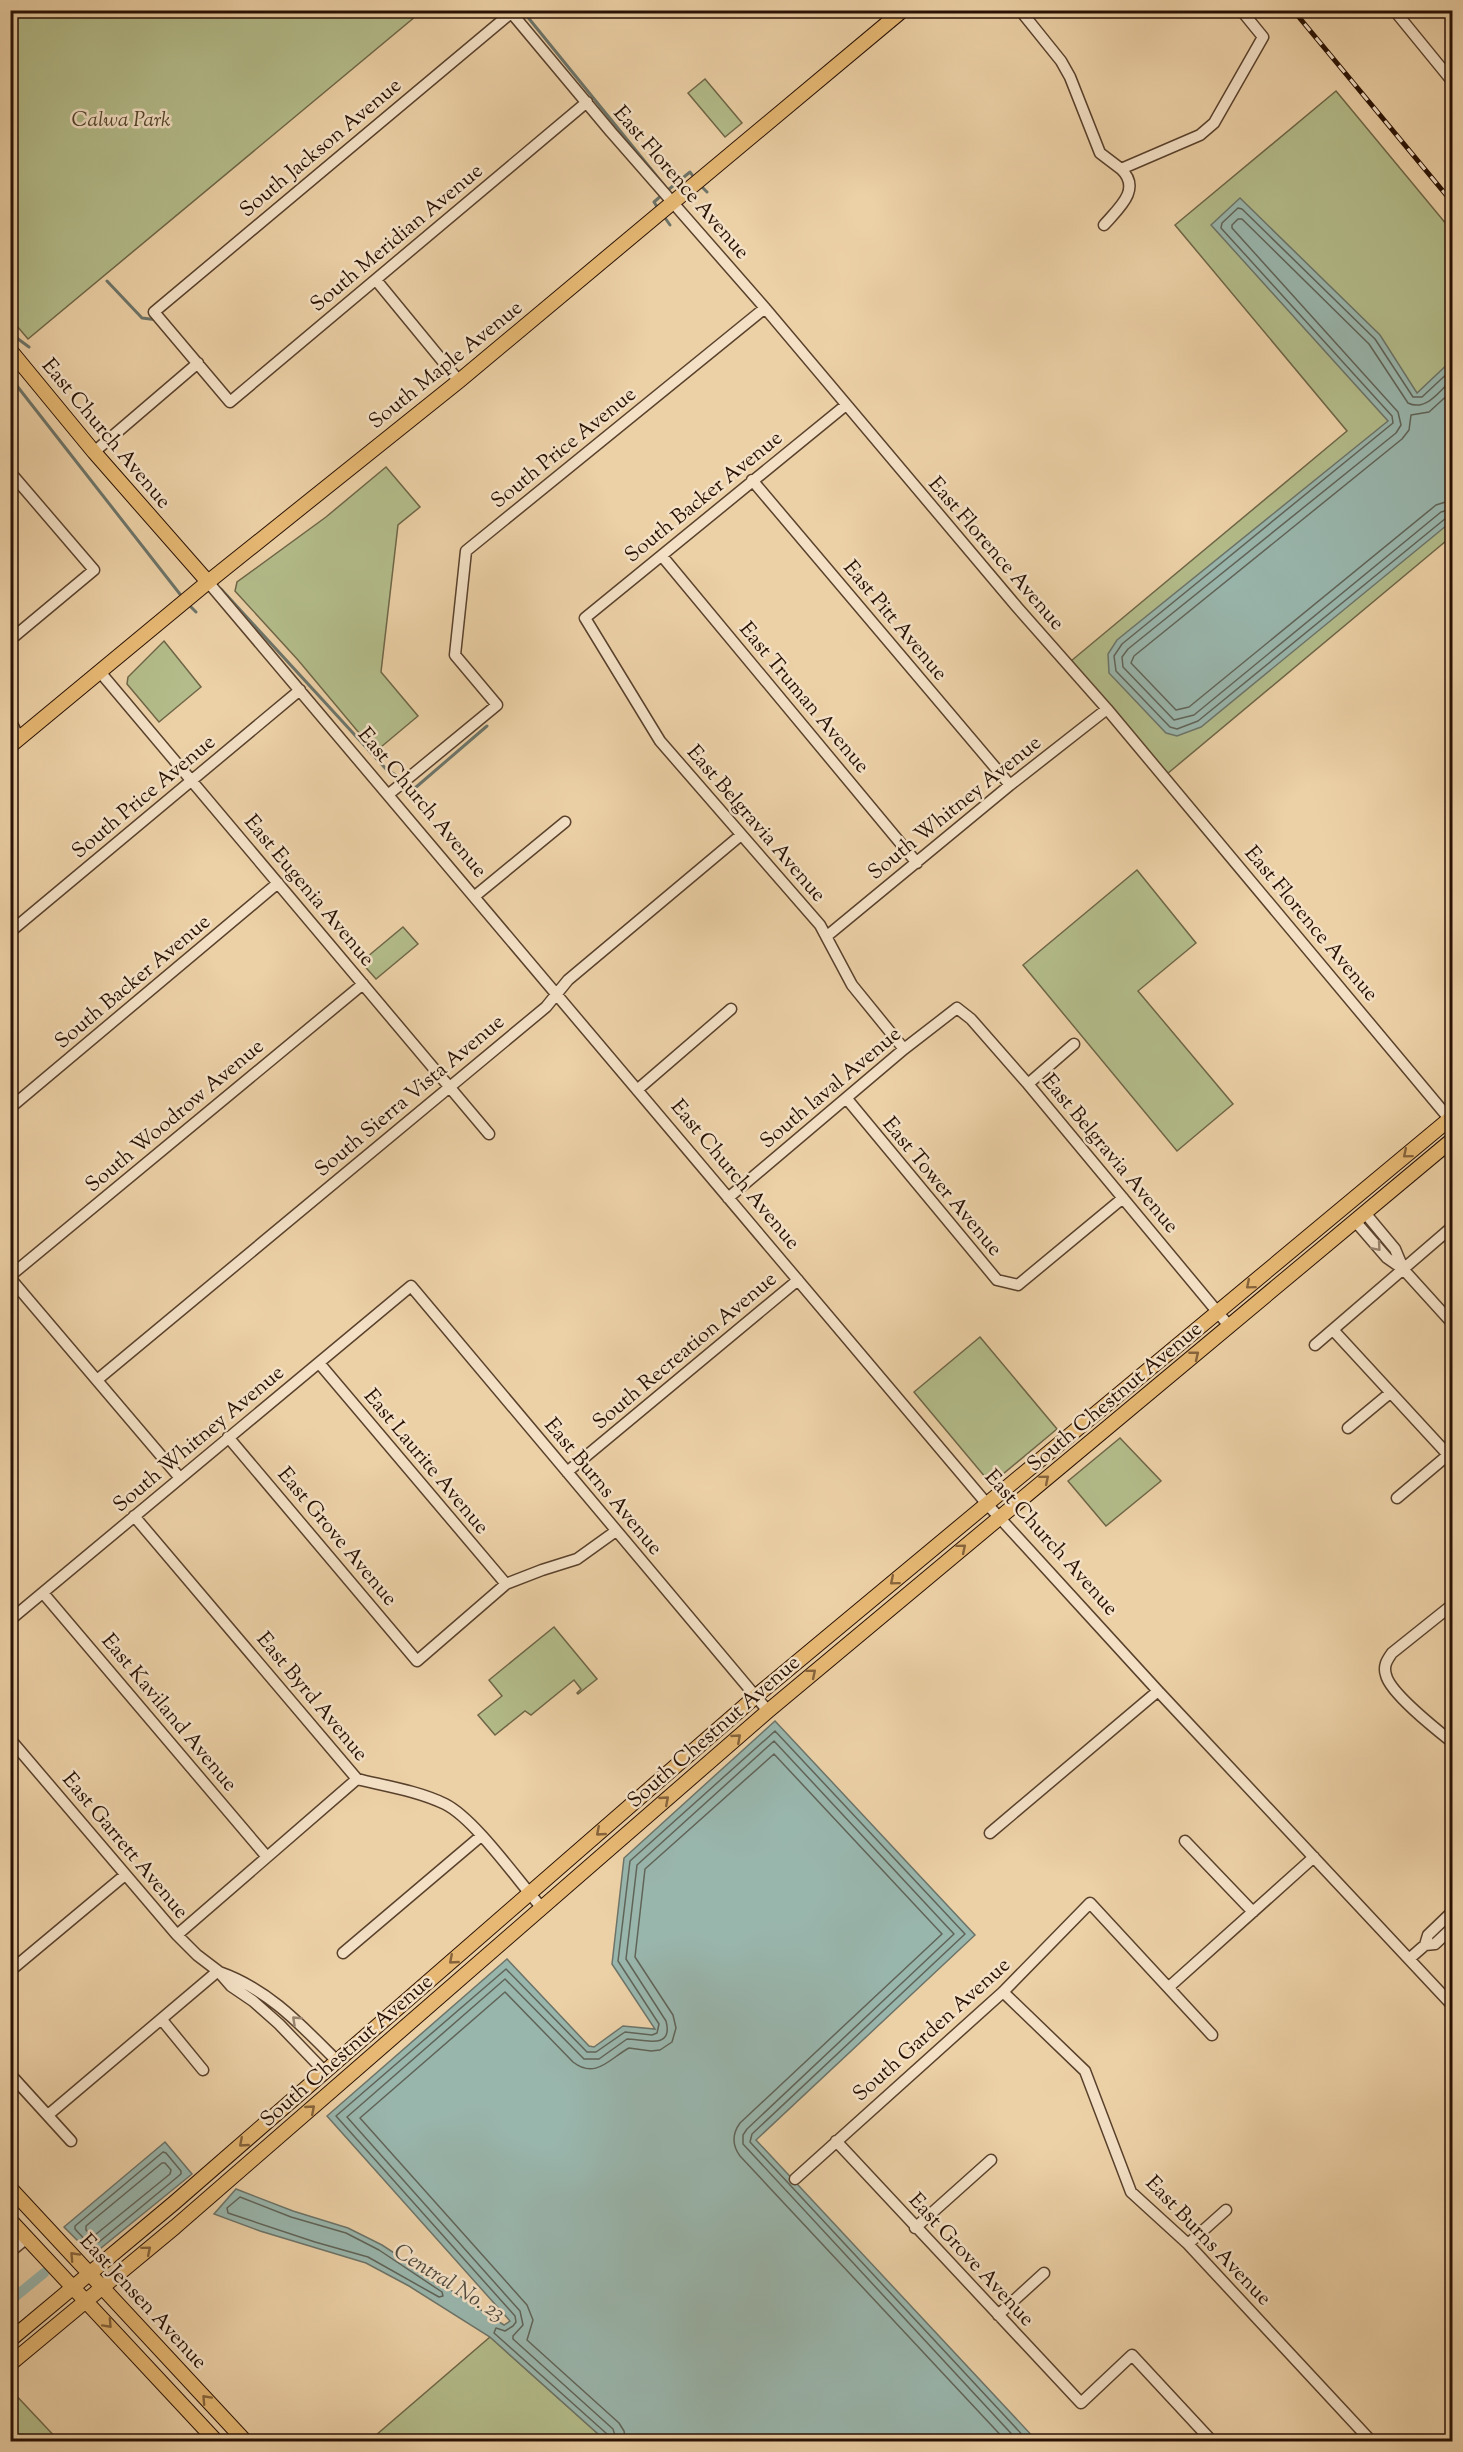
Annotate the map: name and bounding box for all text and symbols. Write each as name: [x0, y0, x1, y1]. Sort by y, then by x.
street label: South Jackson Avenue: [234, 72, 409, 225]
street label: East Florence Avenue: [605, 100, 756, 267]
park label: Calwa Park: [72, 106, 171, 136]
street label: South Meridian Avenue: [304, 157, 490, 320]
street label: South Maple Avenue: [363, 294, 530, 437]
street label: East Church Avenue: [34, 353, 177, 516]
street label: South Price Avenue: [485, 380, 643, 517]
street label: South Backer Avenue: [619, 424, 790, 571]
street label: East Florence Avenue: [920, 471, 1071, 638]
street label: East Pitt Avenue: [835, 555, 954, 688]
street label: East Truman Avenue: [731, 616, 876, 780]
street label: East Church Avenue: [350, 722, 493, 885]
street label: South Price Avenue: [66, 728, 223, 867]
street label: South Whitney Avenue: [862, 729, 1048, 888]
street label: East Belgravia Avenue: [679, 739, 832, 909]
street label: East Eugenia Avenue: [236, 809, 381, 974]
street label: East Florence Avenue: [1236, 840, 1385, 1009]
street label: South Backer Avenue: [49, 908, 218, 1057]
street label: South Sierra Vista Avenue: [309, 1008, 512, 1185]
street label: South laval Avenue: [754, 1020, 909, 1157]
street label: South Woodrow Avenue: [79, 1033, 271, 1200]
street label: East Belgravia Avenue: [1034, 1068, 1185, 1240]
street label: East Church Avenue: [663, 1094, 806, 1257]
street label: East Tower Avenue: [874, 1111, 1009, 1263]
one-way arrow: [1403, 1147, 1414, 1158]
one-way arrow: [1370, 1240, 1381, 1251]
street label: South Recreation Avenue: [587, 1265, 784, 1438]
one-way arrow: [1246, 1277, 1257, 1288]
street label: South Chestnut Avenue: [1021, 1315, 1209, 1480]
one-way arrow: [1189, 1352, 1200, 1363]
street label: South Whitney Avenue: [107, 1359, 291, 1520]
street label: East Laurite Avenue: [356, 1383, 495, 1542]
street label: East Burns Avenue: [536, 1412, 669, 1562]
street label: East Grove Avenue: [269, 1461, 404, 1613]
street label: East Church Avenue: [977, 1464, 1124, 1623]
one-way arrow: [1038, 1476, 1049, 1487]
one-way arrow: [955, 1545, 966, 1556]
one-way arrow: [890, 1574, 901, 1585]
street label: East Byrd Avenue: [248, 1626, 374, 1768]
street label: East Kaviland Avenue: [93, 1628, 244, 1799]
street label: South Chestnut Avenue: [621, 1649, 807, 1816]
one-way arrow: [805, 1669, 816, 1680]
one-way arrow: [730, 1734, 741, 1745]
street label: East Garrett Avenue: [54, 1766, 195, 1926]
one-way arrow: [658, 1796, 669, 1807]
one-way arrow: [596, 1825, 607, 1836]
street label: South Garden Avenue: [847, 1951, 1018, 2110]
one-way arrow: [449, 1953, 460, 1964]
street label: South Chestnut Avenue: [254, 1968, 440, 2135]
one-way arrow: [292, 2016, 303, 2027]
one-way arrow: [304, 2105, 315, 2116]
one-way arrow: [239, 2136, 250, 2147]
street label: East Burns Avenue: [1137, 2170, 1278, 2313]
street label: East Grove Avenue: [901, 2187, 1041, 2334]
street label: East Jensen Avenue: [72, 2228, 213, 2377]
water label: Central No. 23: [387, 2237, 510, 2330]
one-way arrow: [140, 2246, 151, 2257]
one-way arrow: [70, 2252, 81, 2263]
one-way arrow: [100, 2317, 111, 2328]
one-way arrow: [202, 2395, 213, 2405]

